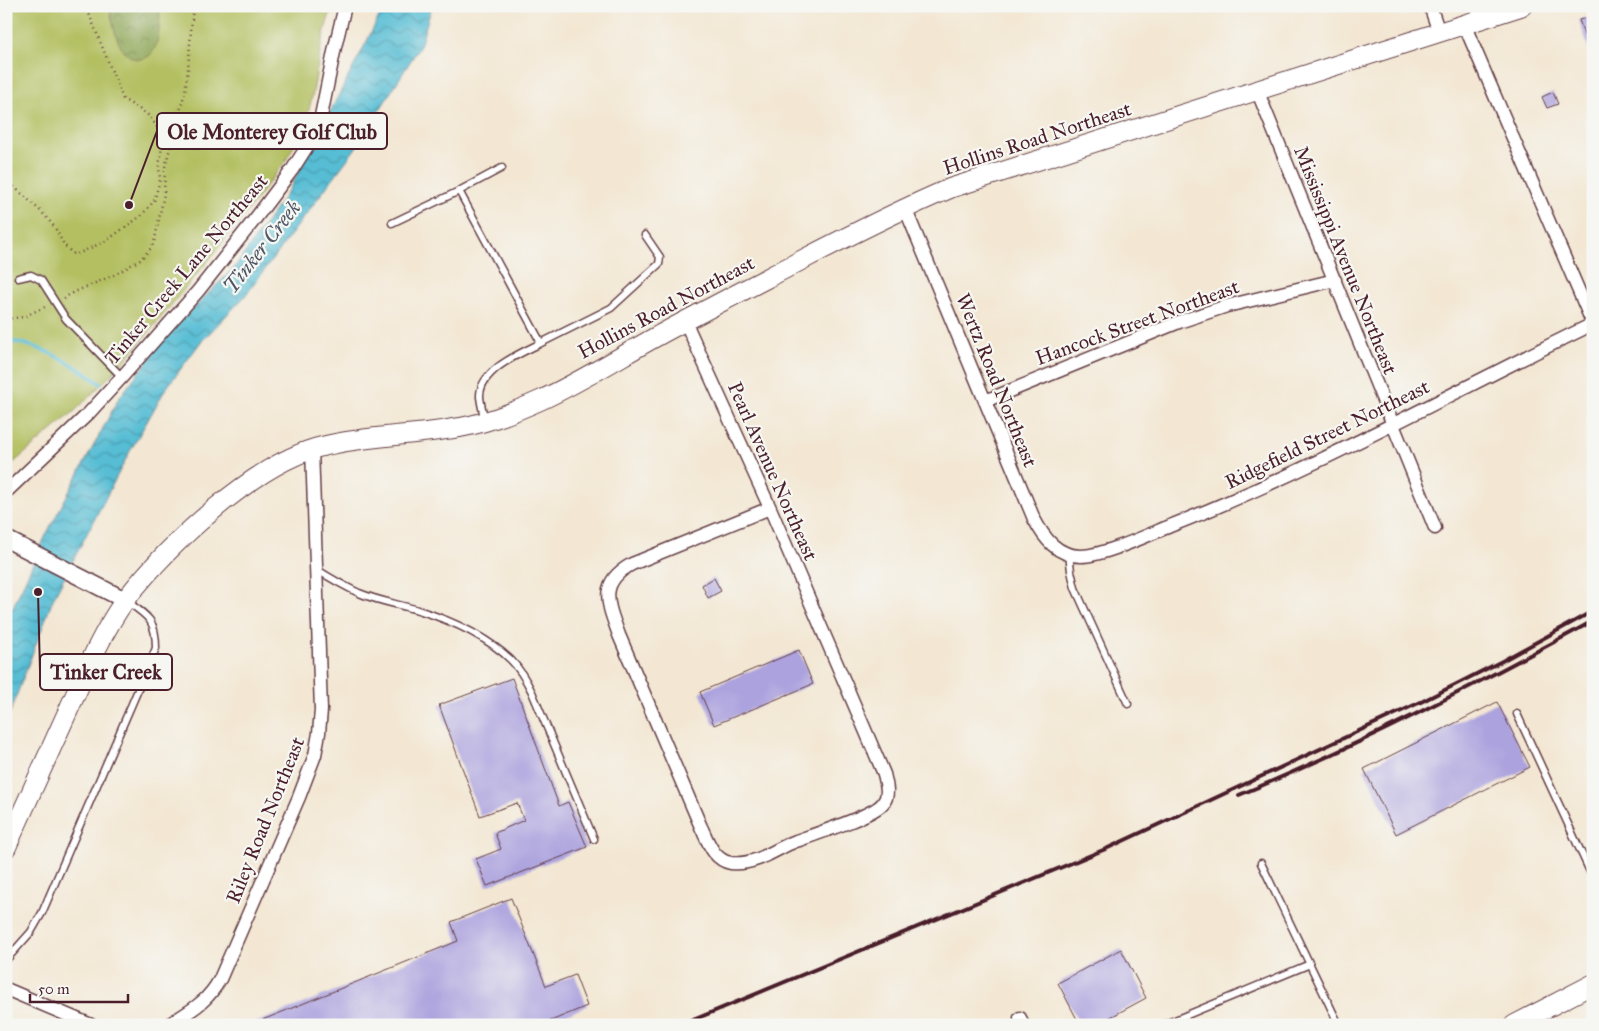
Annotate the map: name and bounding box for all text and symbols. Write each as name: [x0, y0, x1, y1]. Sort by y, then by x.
street label: Hollins Road Northeast: [940, 96, 1134, 180]
callout: Ole Monterey Golf Club: [157, 113, 387, 149]
text: Ole Monterey Golf Club: [167, 119, 377, 145]
street label: Mississippi Avenue Northeast: [1289, 142, 1403, 378]
street label: Tinker Creek Lane Northeast: [99, 169, 273, 369]
water label: Tinker Creek: [218, 195, 307, 299]
street label: Hollins Road Northeast: [574, 250, 758, 364]
street label: Hancock Street Northeast: [1032, 274, 1242, 370]
street label: Wertz Road Northeast: [951, 290, 1043, 470]
street label: Ridgefield Street Northeast: [1221, 374, 1434, 495]
street label: Pearl Avenue Northeast: [723, 378, 823, 564]
callout: Tinker Creek: [40, 654, 172, 690]
text: Tinker Creek: [49, 659, 163, 685]
street label: Riley Road Northeast: [221, 733, 309, 907]
scale bar: [30, 971, 128, 1003]
text: 50 m: [38, 980, 70, 998]

